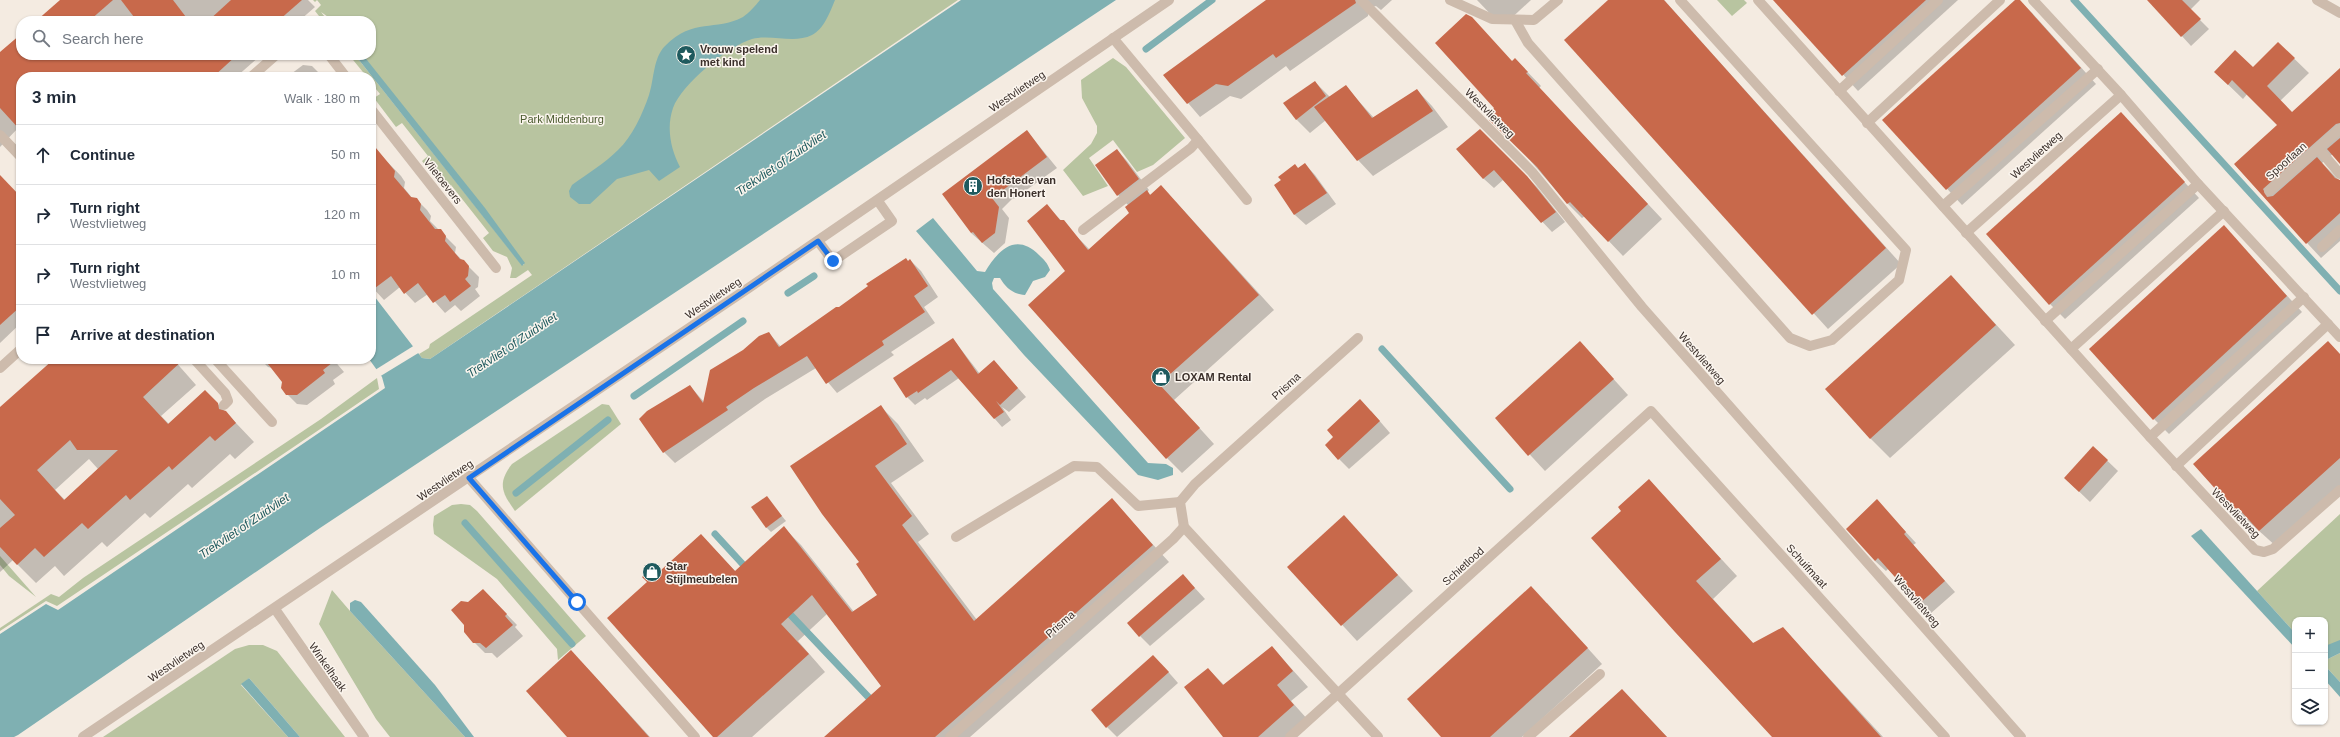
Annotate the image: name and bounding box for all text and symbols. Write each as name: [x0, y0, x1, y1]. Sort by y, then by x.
search box: [16, 16, 376, 60]
icon: search: [30, 27, 52, 49]
text: Search here: [62, 30, 144, 47]
place label: Vrouw spelend met kind: [700, 43, 778, 68]
place icon: Vrouw spelend met kind: [675, 44, 697, 66]
street label: Westvlietweg: [987, 68, 1047, 114]
street label: Westvlietweg: [1463, 86, 1517, 140]
text: 3 min: [32, 88, 76, 107]
text: Walk · 180 m: [284, 91, 360, 106]
park label: Park Middenburg: [520, 113, 604, 125]
water label: Trekvliet of Zuidvliet: [733, 127, 829, 198]
street label: Westvlietweg: [2008, 129, 2064, 181]
street label: Spoorlaan: [2263, 140, 2309, 182]
icon: ahead: [32, 144, 54, 166]
text: Continue: [70, 146, 135, 163]
text: 50 m: [331, 147, 360, 162]
street label: Vlietoevers: [422, 156, 465, 207]
place label: Hofstede van den Honert: [987, 174, 1056, 199]
building icon: Hofstede van den Honert: [962, 175, 984, 197]
text: Turn right: [70, 199, 140, 216]
icon: right: [32, 204, 54, 226]
text: 120 m: [324, 207, 360, 222]
text: Westvlietweg: [70, 216, 146, 231]
route end: [824, 252, 842, 270]
text: Turn right: [70, 259, 140, 276]
icon: right: [32, 264, 54, 286]
text: 10 m: [331, 267, 360, 282]
street label: Westvlietweg: [683, 275, 743, 321]
text: Westvlietweg: [70, 276, 146, 291]
water label: Trekvliet of Zuidvliet: [464, 309, 560, 380]
icon: arrive: [32, 324, 54, 346]
text: Arrive at destination: [70, 326, 215, 343]
street label: Westvlietweg: [1676, 330, 1728, 386]
shop icon: LOXAM Rental: [1150, 366, 1172, 388]
street label: Prisma: [1269, 370, 1303, 402]
place label: LOXAM Rental: [1175, 371, 1251, 383]
street label: Westvlietweg: [415, 457, 475, 503]
street label: Westvlietweg: [2209, 486, 2263, 540]
water label: Trekvliet of Zuidvliet: [196, 490, 292, 561]
street label: Schuifmaat: [1784, 542, 1830, 590]
street label: Schietlood: [1440, 544, 1486, 588]
place label: Star Stijlmeubelen: [666, 560, 738, 585]
shop icon: Star Stijlmeubelen: [641, 561, 663, 583]
street label: Westvlietweg: [1891, 573, 1943, 629]
route start: [568, 593, 586, 611]
street label: Prisma: [1043, 608, 1078, 640]
map controls: [2292, 617, 2328, 725]
button: +: [2292, 617, 2328, 653]
street label: Westvlietweg: [146, 638, 206, 684]
street label: Winkelhaak: [307, 640, 350, 694]
button: −: [2292, 653, 2328, 689]
button: layers: [2292, 689, 2328, 725]

